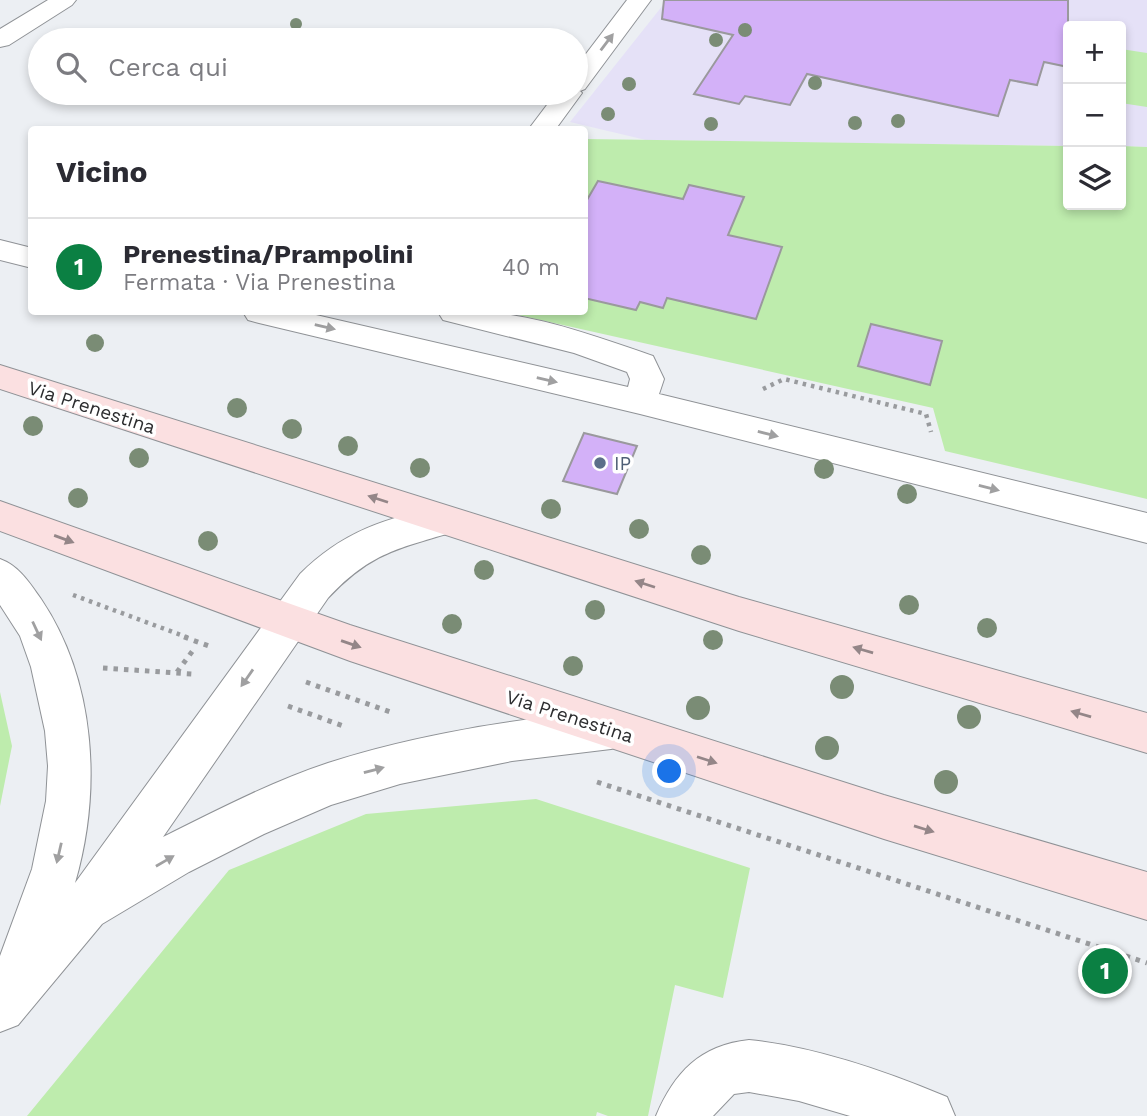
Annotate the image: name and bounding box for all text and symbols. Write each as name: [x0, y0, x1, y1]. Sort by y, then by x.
map controls: [1063, 21, 1126, 210]
button: +: [1063, 21, 1126, 84]
search box: [28, 28, 588, 105]
one-way arrow: [600, 33, 614, 51]
icon: search: [52, 48, 90, 86]
text: Cerca qui: [108, 52, 228, 82]
button: −: [1063, 84, 1126, 147]
button: layers: [1063, 147, 1126, 210]
text: Vicino: [56, 154, 148, 189]
text: Prenestina/Prampolini: [123, 239, 413, 269]
text: 1: [74, 254, 84, 281]
text: 40 m: [502, 254, 560, 281]
text: Fermata · Via Prenestina: [123, 269, 395, 296]
one-way arrow: [315, 322, 337, 333]
one-way arrow: [536, 375, 558, 386]
street label: Via Prenestina: [25, 376, 159, 439]
one-way arrow: [757, 428, 779, 439]
place label: IP: [614, 452, 631, 475]
marker: IP: [592, 455, 608, 471]
one-way arrow: [978, 483, 1000, 494]
one-way arrow: [368, 494, 389, 504]
one-way arrow: [54, 534, 75, 545]
one-way arrow: [635, 578, 656, 588]
one-way arrow: [32, 621, 43, 642]
one-way arrow: [341, 639, 362, 650]
one-way arrow: [852, 645, 873, 655]
one-way arrow: [240, 669, 254, 687]
street label: Via Prenestina: [503, 685, 637, 748]
one-way arrow: [1071, 709, 1092, 719]
your location: [652, 754, 686, 788]
one-way arrow: [697, 755, 718, 766]
one-way arrow: [363, 764, 385, 775]
one-way arrow: [913, 825, 934, 835]
one-way arrow: [54, 842, 65, 864]
one-way arrow: [156, 855, 175, 867]
pin: 1: [1082, 945, 1128, 997]

